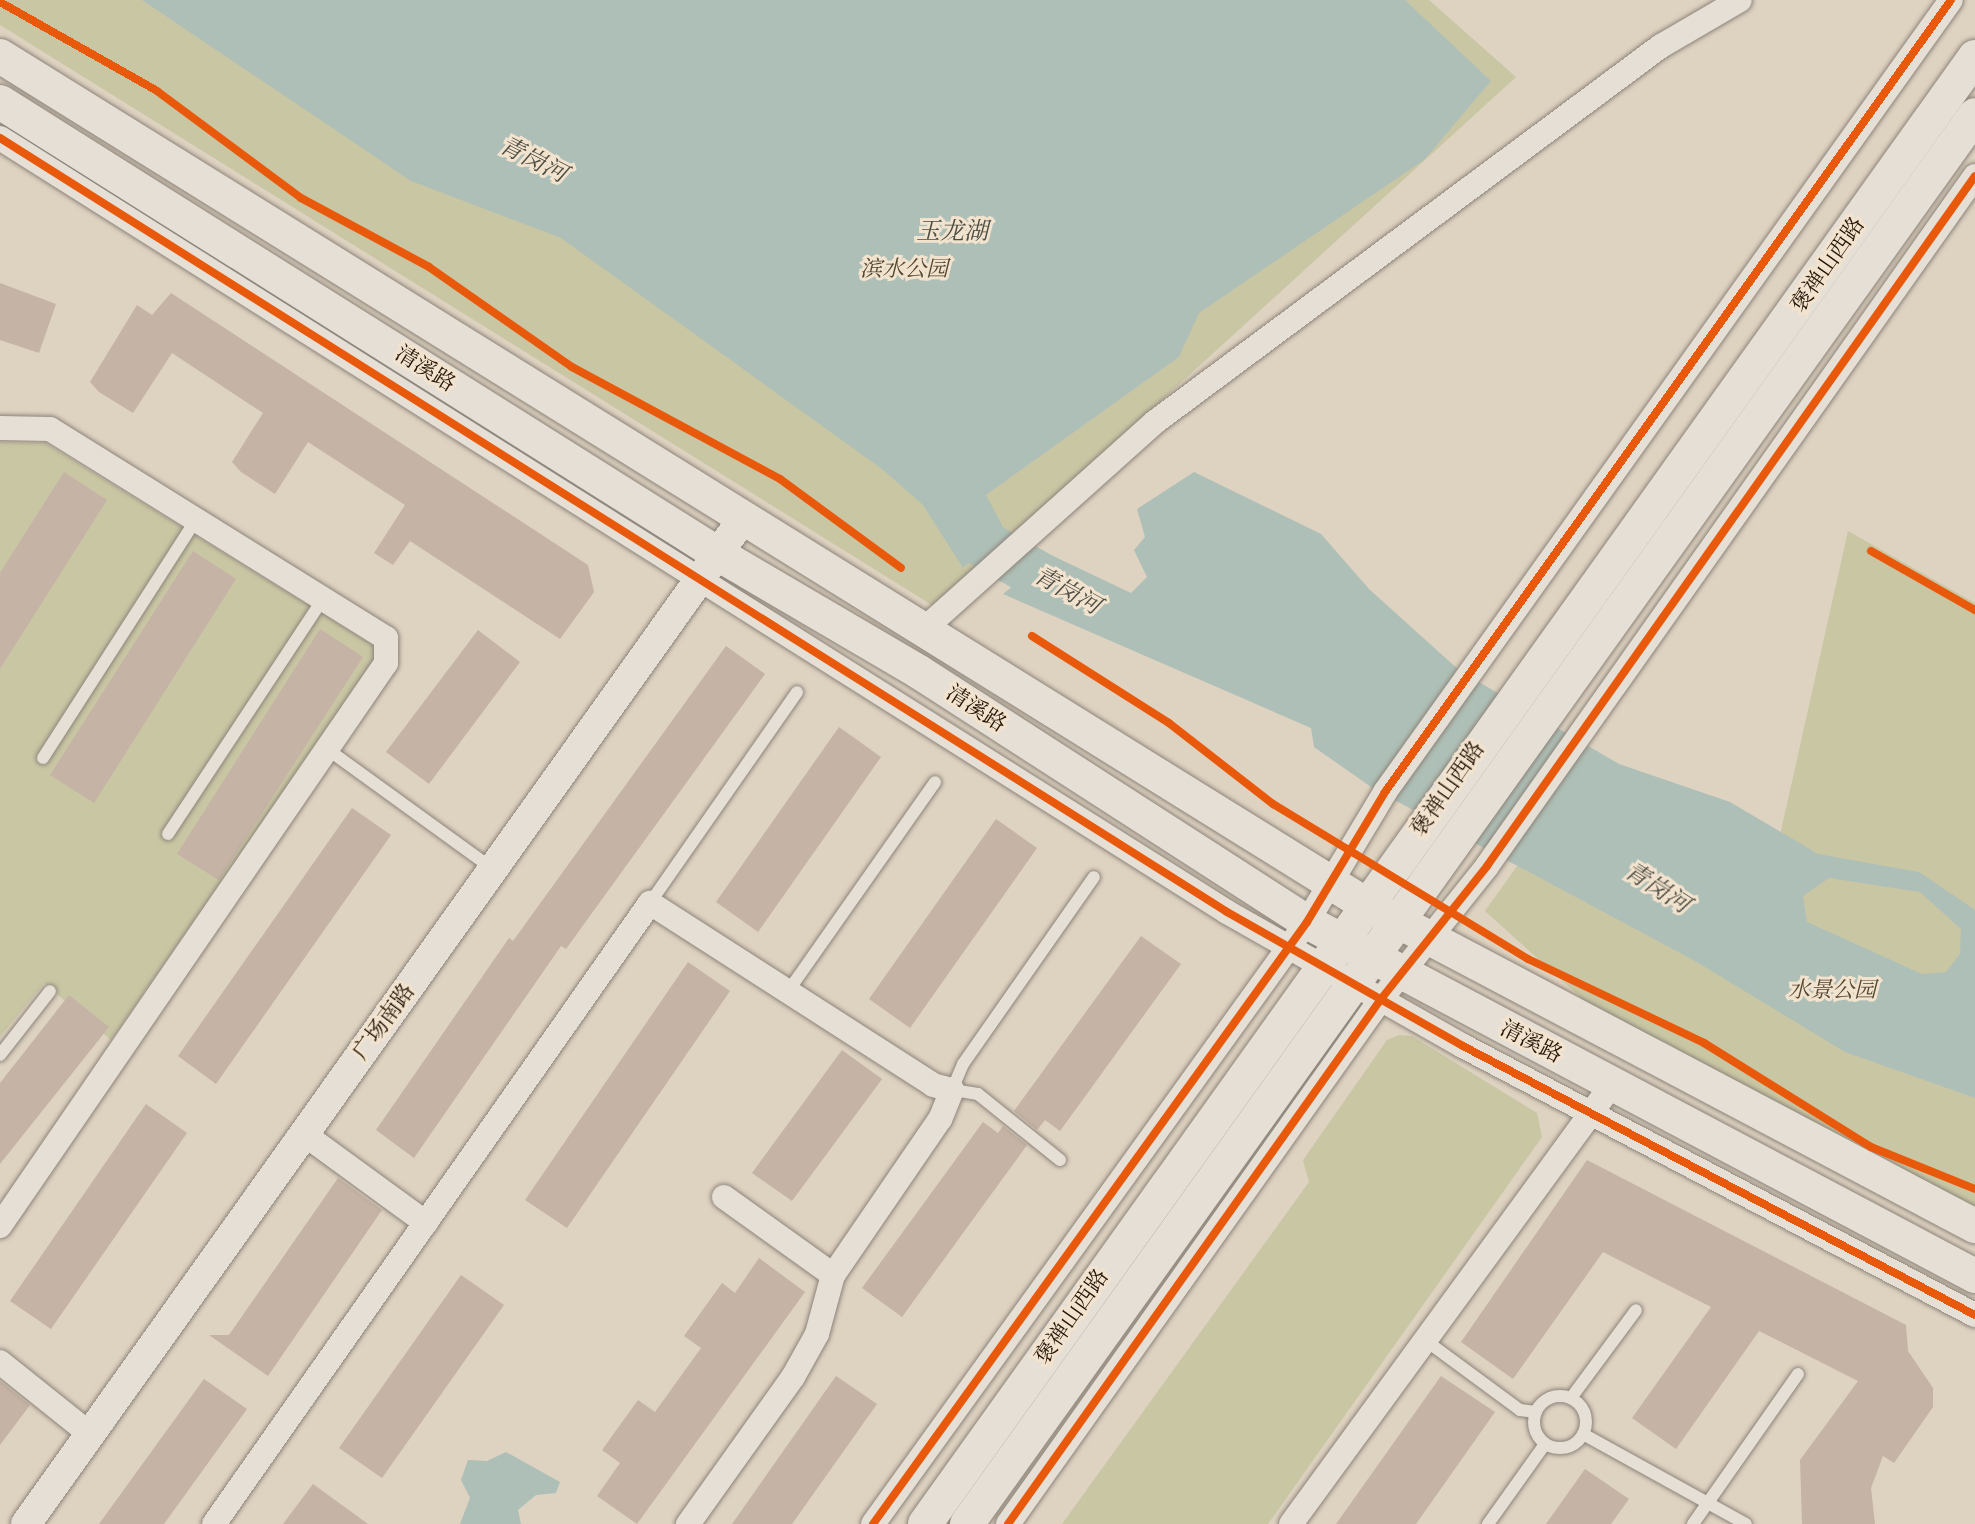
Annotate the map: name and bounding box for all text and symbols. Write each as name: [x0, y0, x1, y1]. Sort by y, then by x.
water label: 青岗河: [494, 131, 572, 189]
street label: 褒禅山西路: [1786, 212, 1870, 318]
water label: 玉龙湖: [916, 218, 988, 246]
park label: 滨水公园: [860, 257, 948, 283]
street label: 清溪路: [390, 340, 460, 398]
water label: 青岗河: [1029, 561, 1105, 621]
street label: 清溪路: [941, 680, 1011, 738]
street label: 褒禅山西路: [1406, 736, 1490, 842]
water label: 青岗河: [1619, 856, 1695, 920]
park label: 水景公园: [1788, 978, 1876, 1004]
street label: 广场南路: [347, 979, 421, 1065]
street label: 清溪路: [1496, 1015, 1566, 1069]
street label: 褒禅山西路: [1030, 1264, 1114, 1370]

